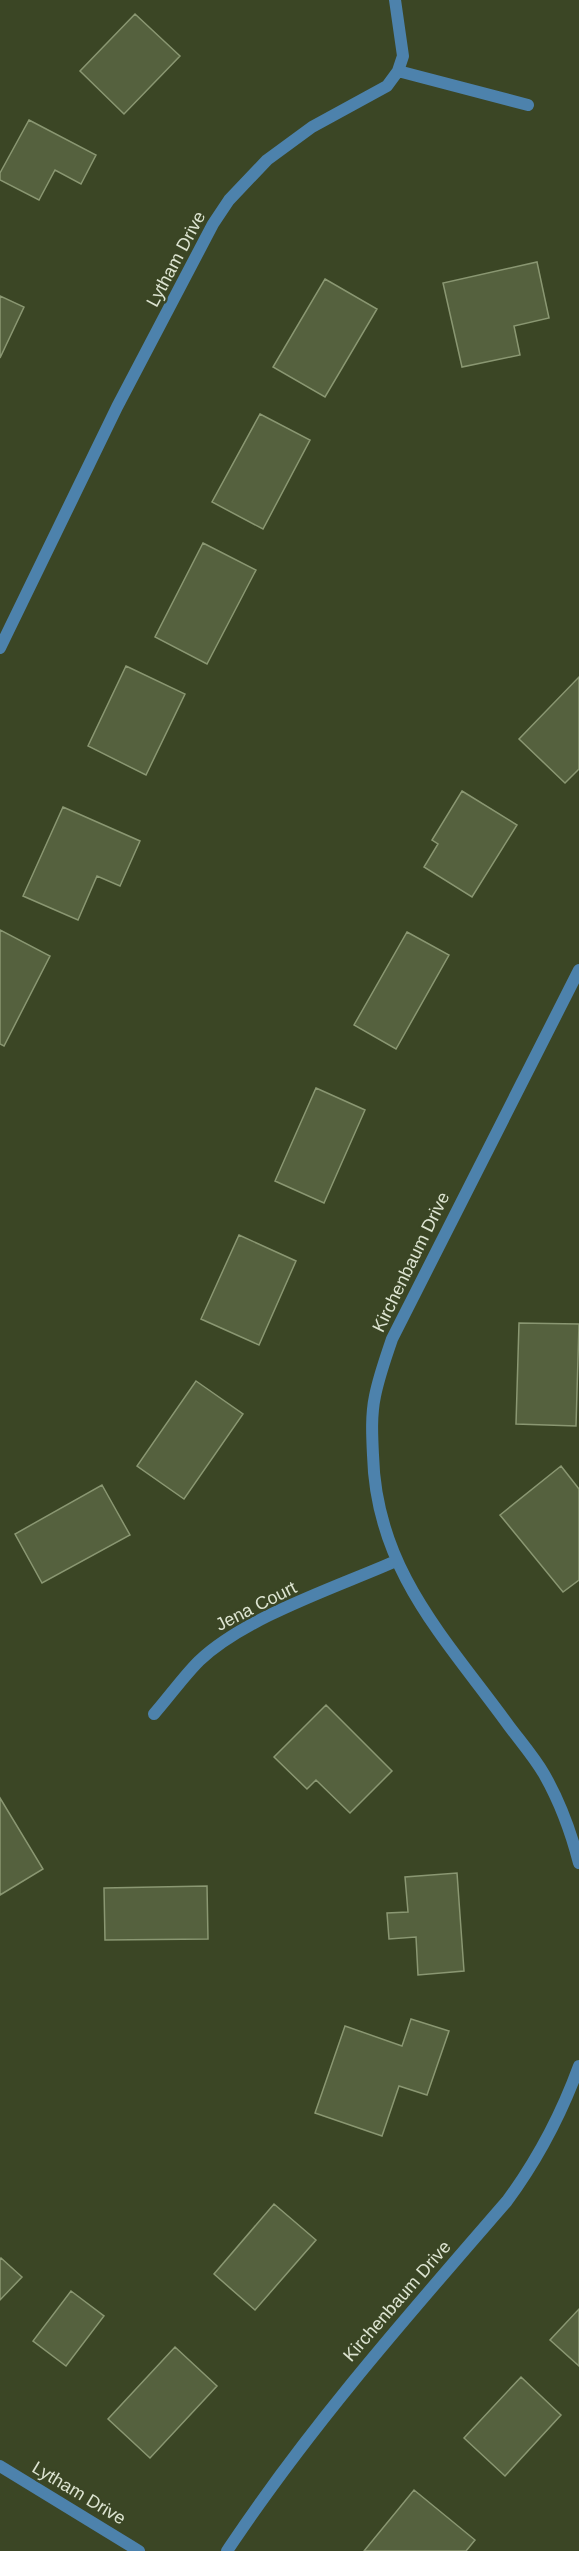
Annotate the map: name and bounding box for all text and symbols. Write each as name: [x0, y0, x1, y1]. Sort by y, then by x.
street label: Lytham Drive: [142, 208, 210, 310]
street label: Kirchenbaum Drive: [368, 1189, 454, 1335]
street label: Jena Court: [212, 1577, 300, 1635]
street label: Kirchenbaum Drive: [339, 2237, 455, 2365]
street label: Lytham Drive: [29, 2457, 129, 2529]

